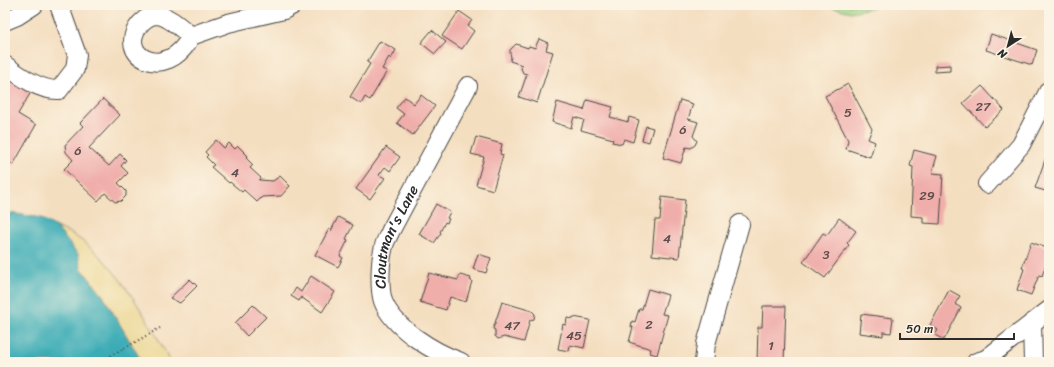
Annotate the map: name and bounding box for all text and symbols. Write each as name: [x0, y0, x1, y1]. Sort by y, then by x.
north arrow: [988, 26, 1028, 66]
text: N: [993, 44, 1012, 64]
house number: 27: [976, 95, 992, 118]
house number: 5: [844, 101, 852, 124]
house number: 6: [679, 118, 687, 141]
house number: 6: [74, 139, 82, 162]
house number: 4: [231, 161, 239, 184]
street label: Cloutman's Lane: [367, 180, 426, 289]
house number: 29: [919, 184, 935, 207]
house number: 4: [663, 227, 671, 250]
house number: 3: [822, 243, 830, 266]
house number: 2: [645, 313, 653, 336]
house number: 47: [504, 314, 521, 337]
scale bar: [900, 315, 1014, 341]
text: 50 m: [906, 318, 933, 340]
house number: 45: [566, 324, 582, 347]
house number: 1: [768, 334, 774, 357]

